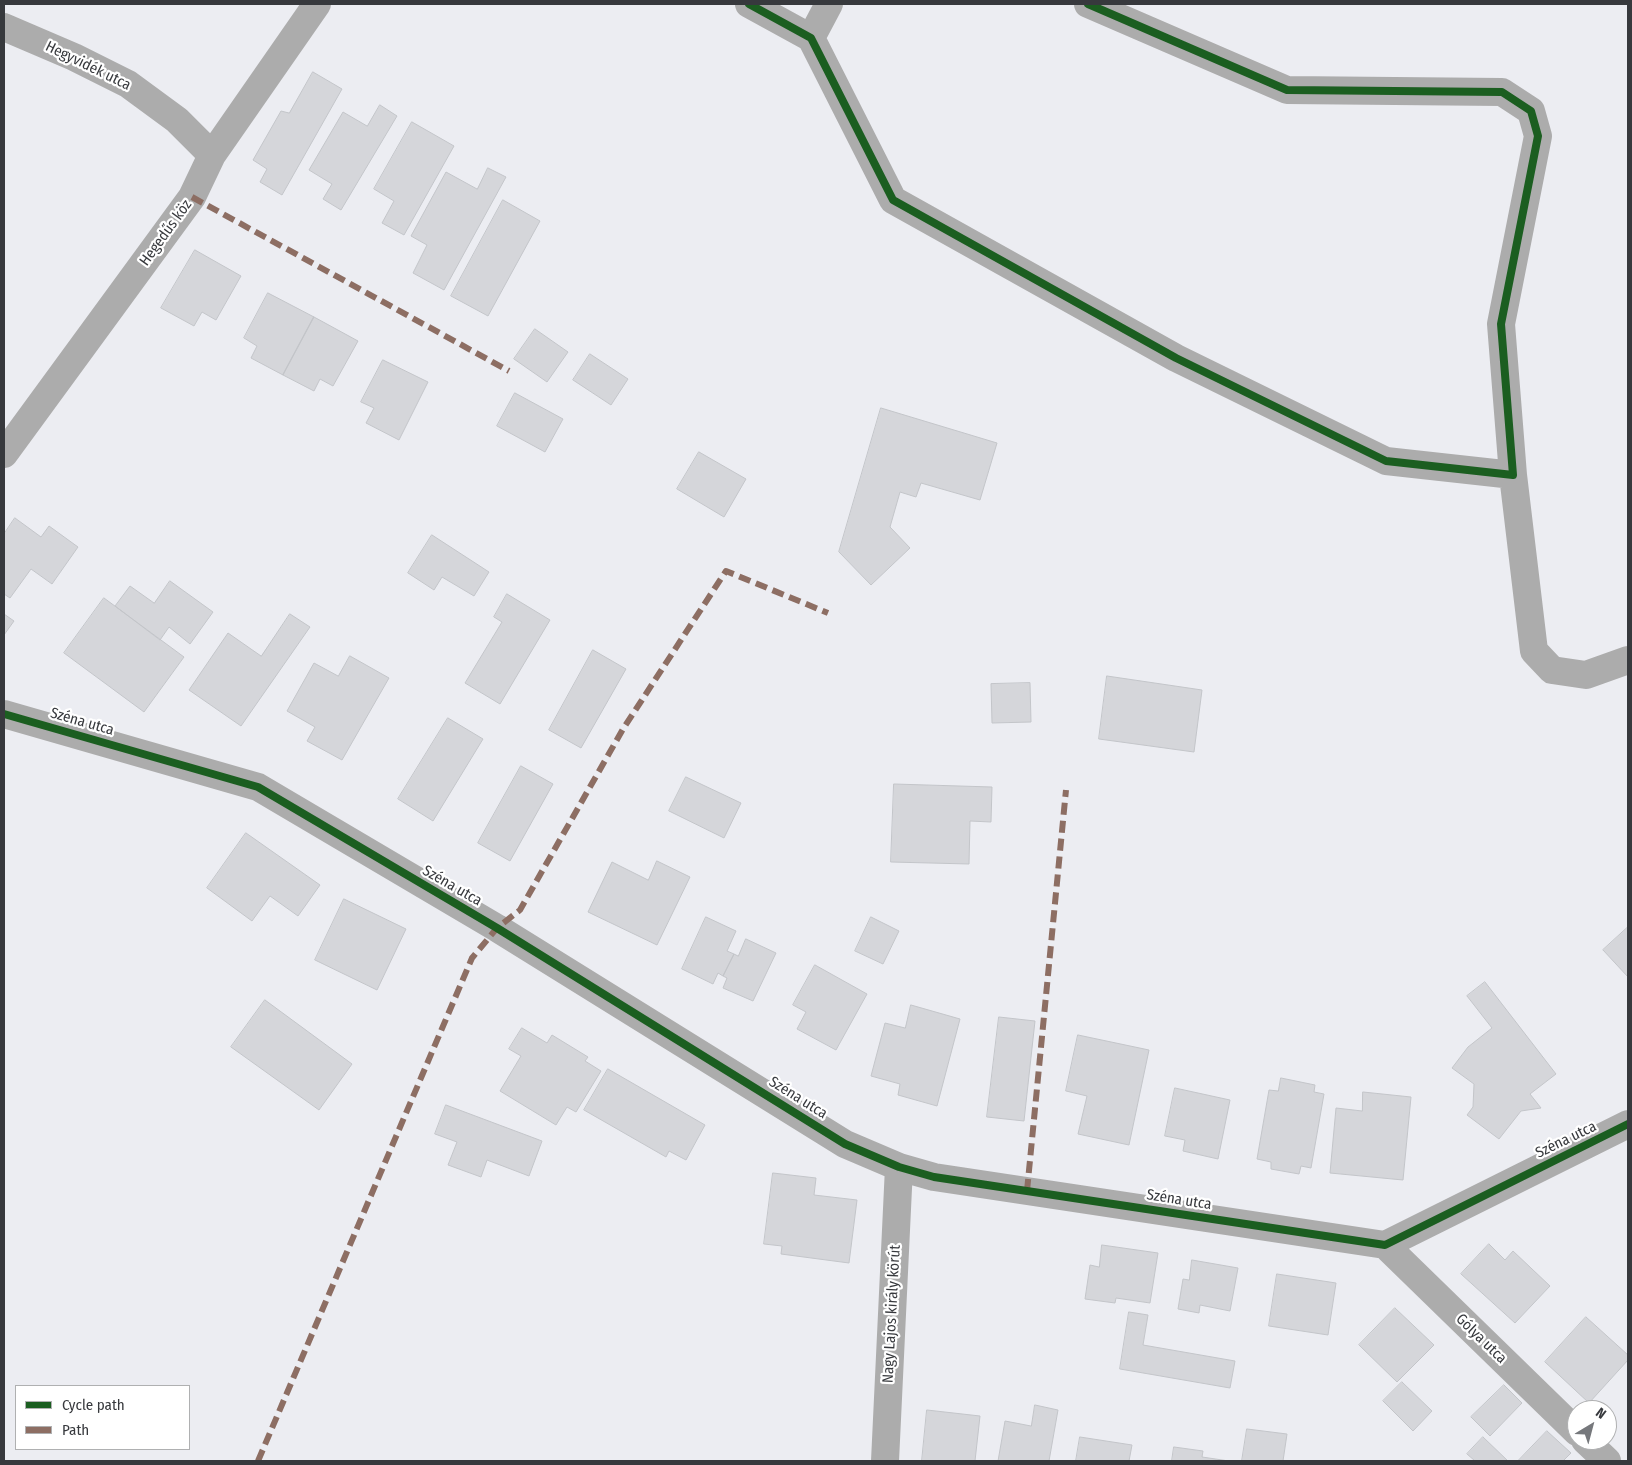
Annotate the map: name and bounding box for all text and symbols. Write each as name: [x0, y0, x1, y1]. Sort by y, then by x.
street label: Hegyvidék utca: [42, 38, 134, 94]
street label: Hegedűs köz: [136, 197, 196, 269]
street label: Széna utca: [48, 704, 116, 740]
street label: Széna utca: [419, 862, 485, 910]
street label: Széna utca: [765, 1073, 831, 1123]
street label: Széna utca: [1533, 1118, 1599, 1162]
street label: Széna utca: [1145, 1186, 1213, 1214]
street label: Nagy Lajos király körút: [879, 1244, 905, 1384]
street label: Gólya utca: [1452, 1310, 1510, 1368]
legend: [15, 1385, 190, 1450]
text: Cycle path: [62, 1396, 125, 1414]
north arrow: [1567, 1400, 1617, 1450]
text: N: [1592, 1404, 1609, 1423]
text: Path: [62, 1421, 89, 1439]

